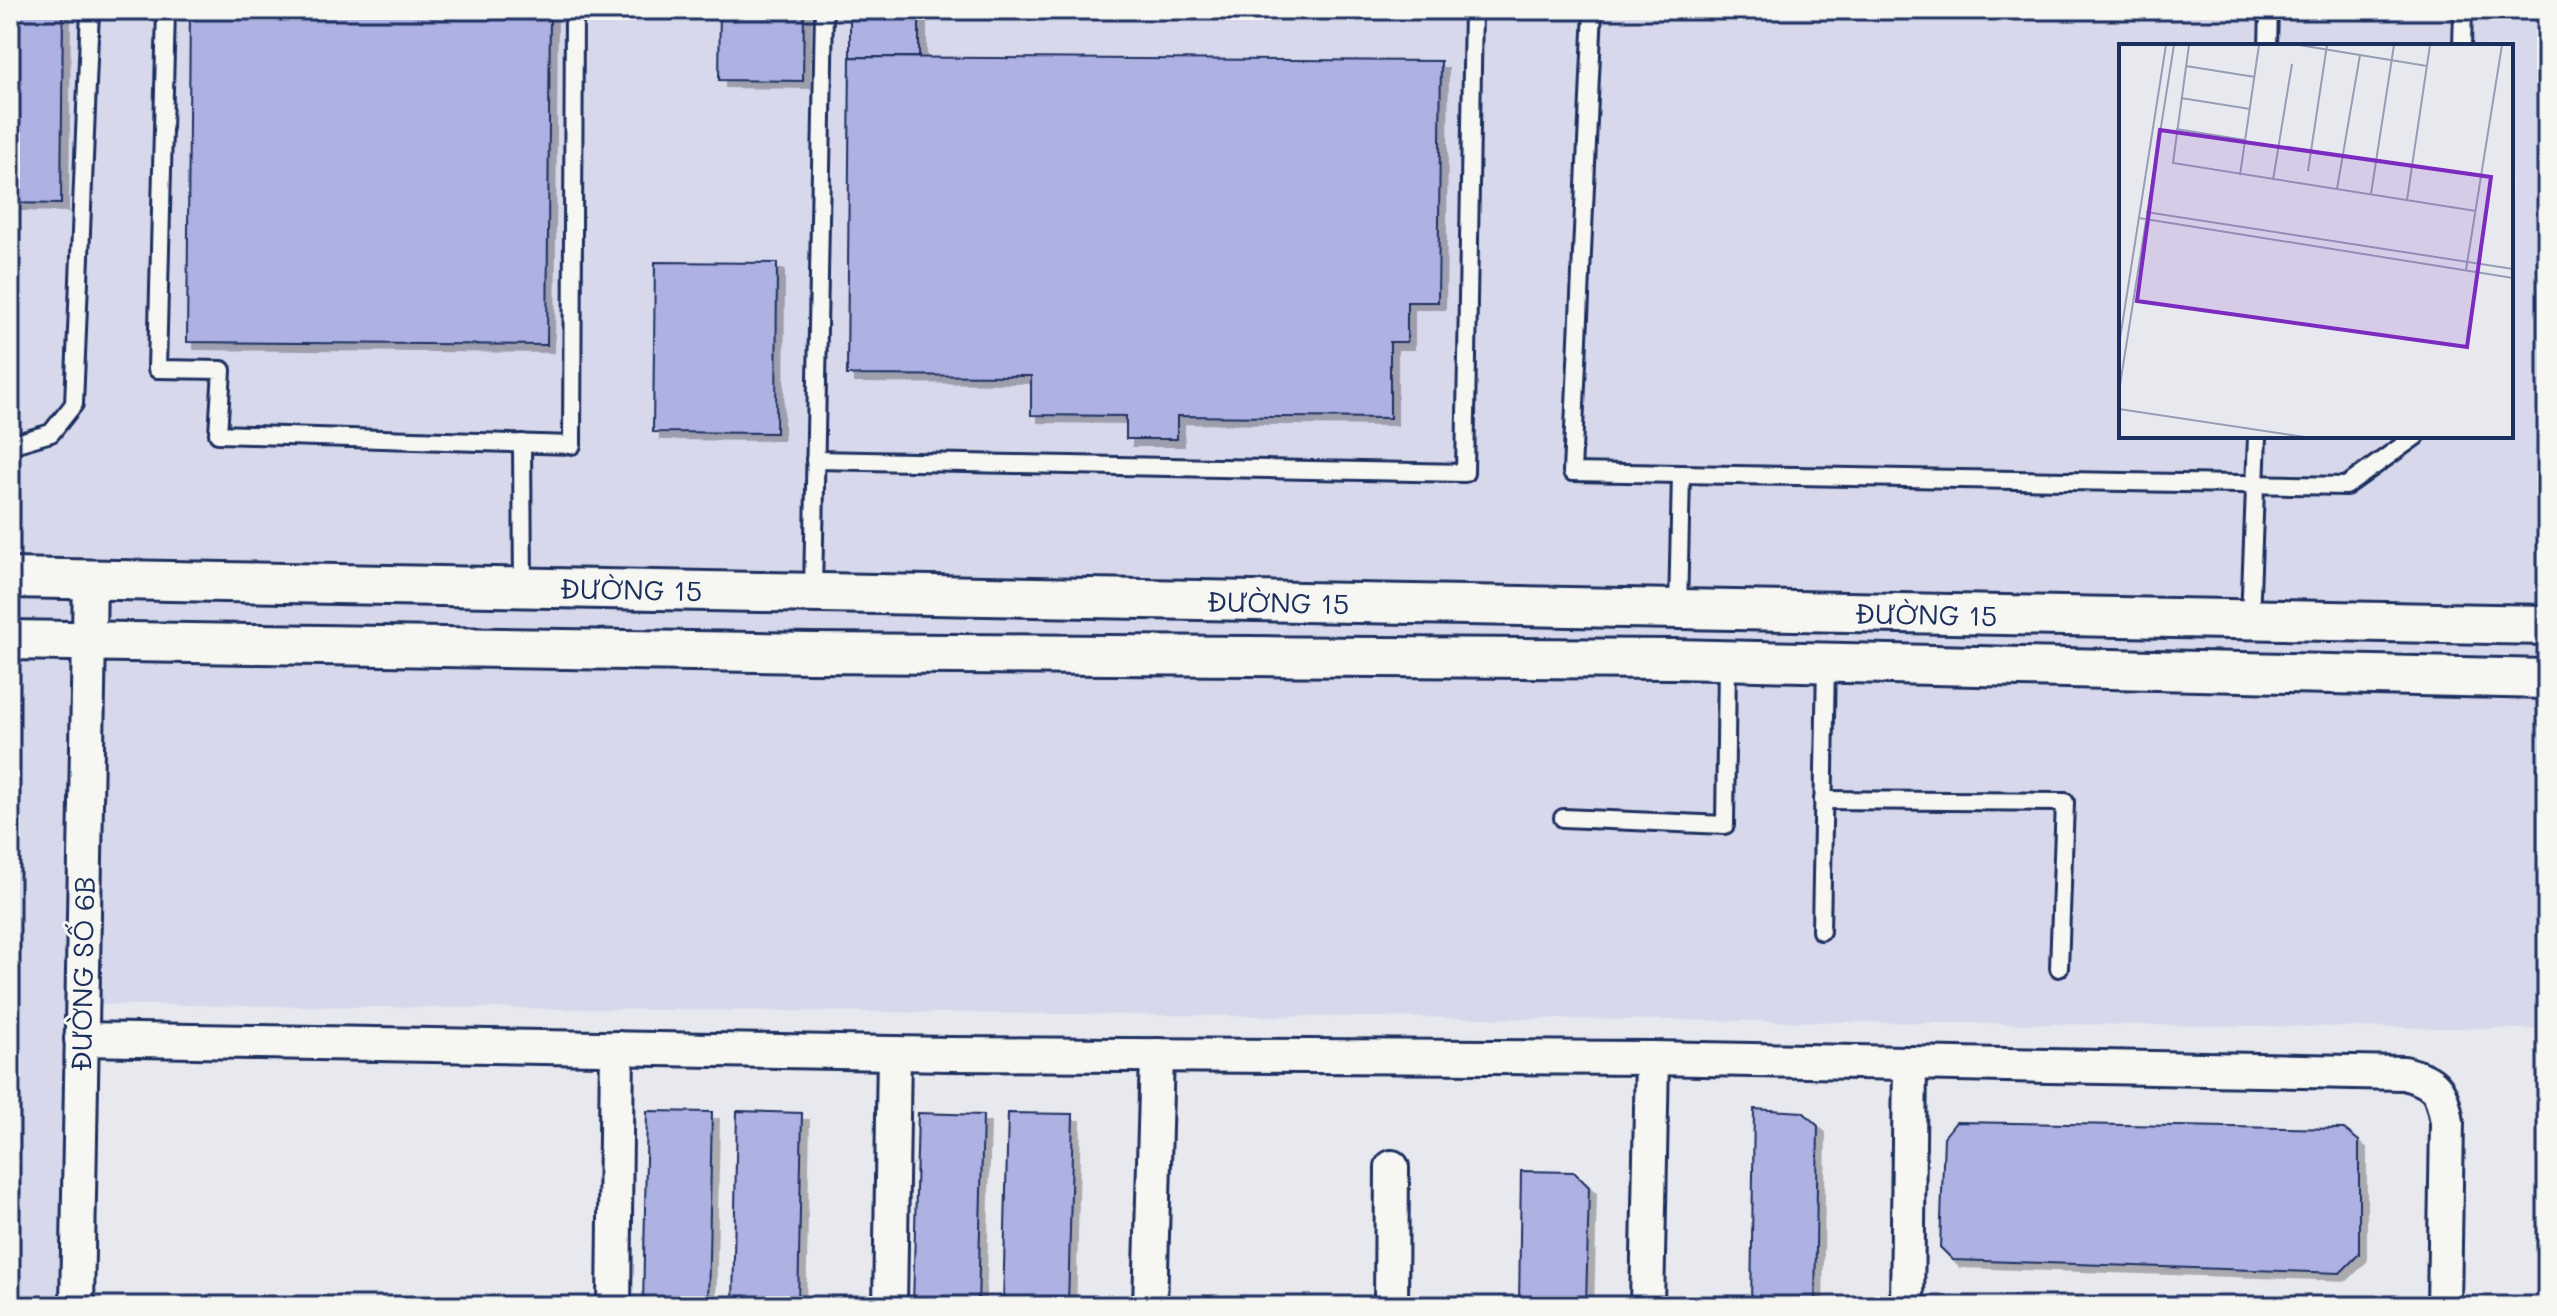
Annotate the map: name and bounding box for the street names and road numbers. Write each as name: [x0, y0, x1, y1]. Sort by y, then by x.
street label: ĐƯỜNG 15: [559, 570, 703, 608]
street label: ĐƯỜNG 15: [1206, 583, 1350, 621]
street label: ĐƯỜNG 15: [1854, 595, 1998, 633]
street label: ĐƯỜNG SỐ 6B: [62, 876, 102, 1072]

